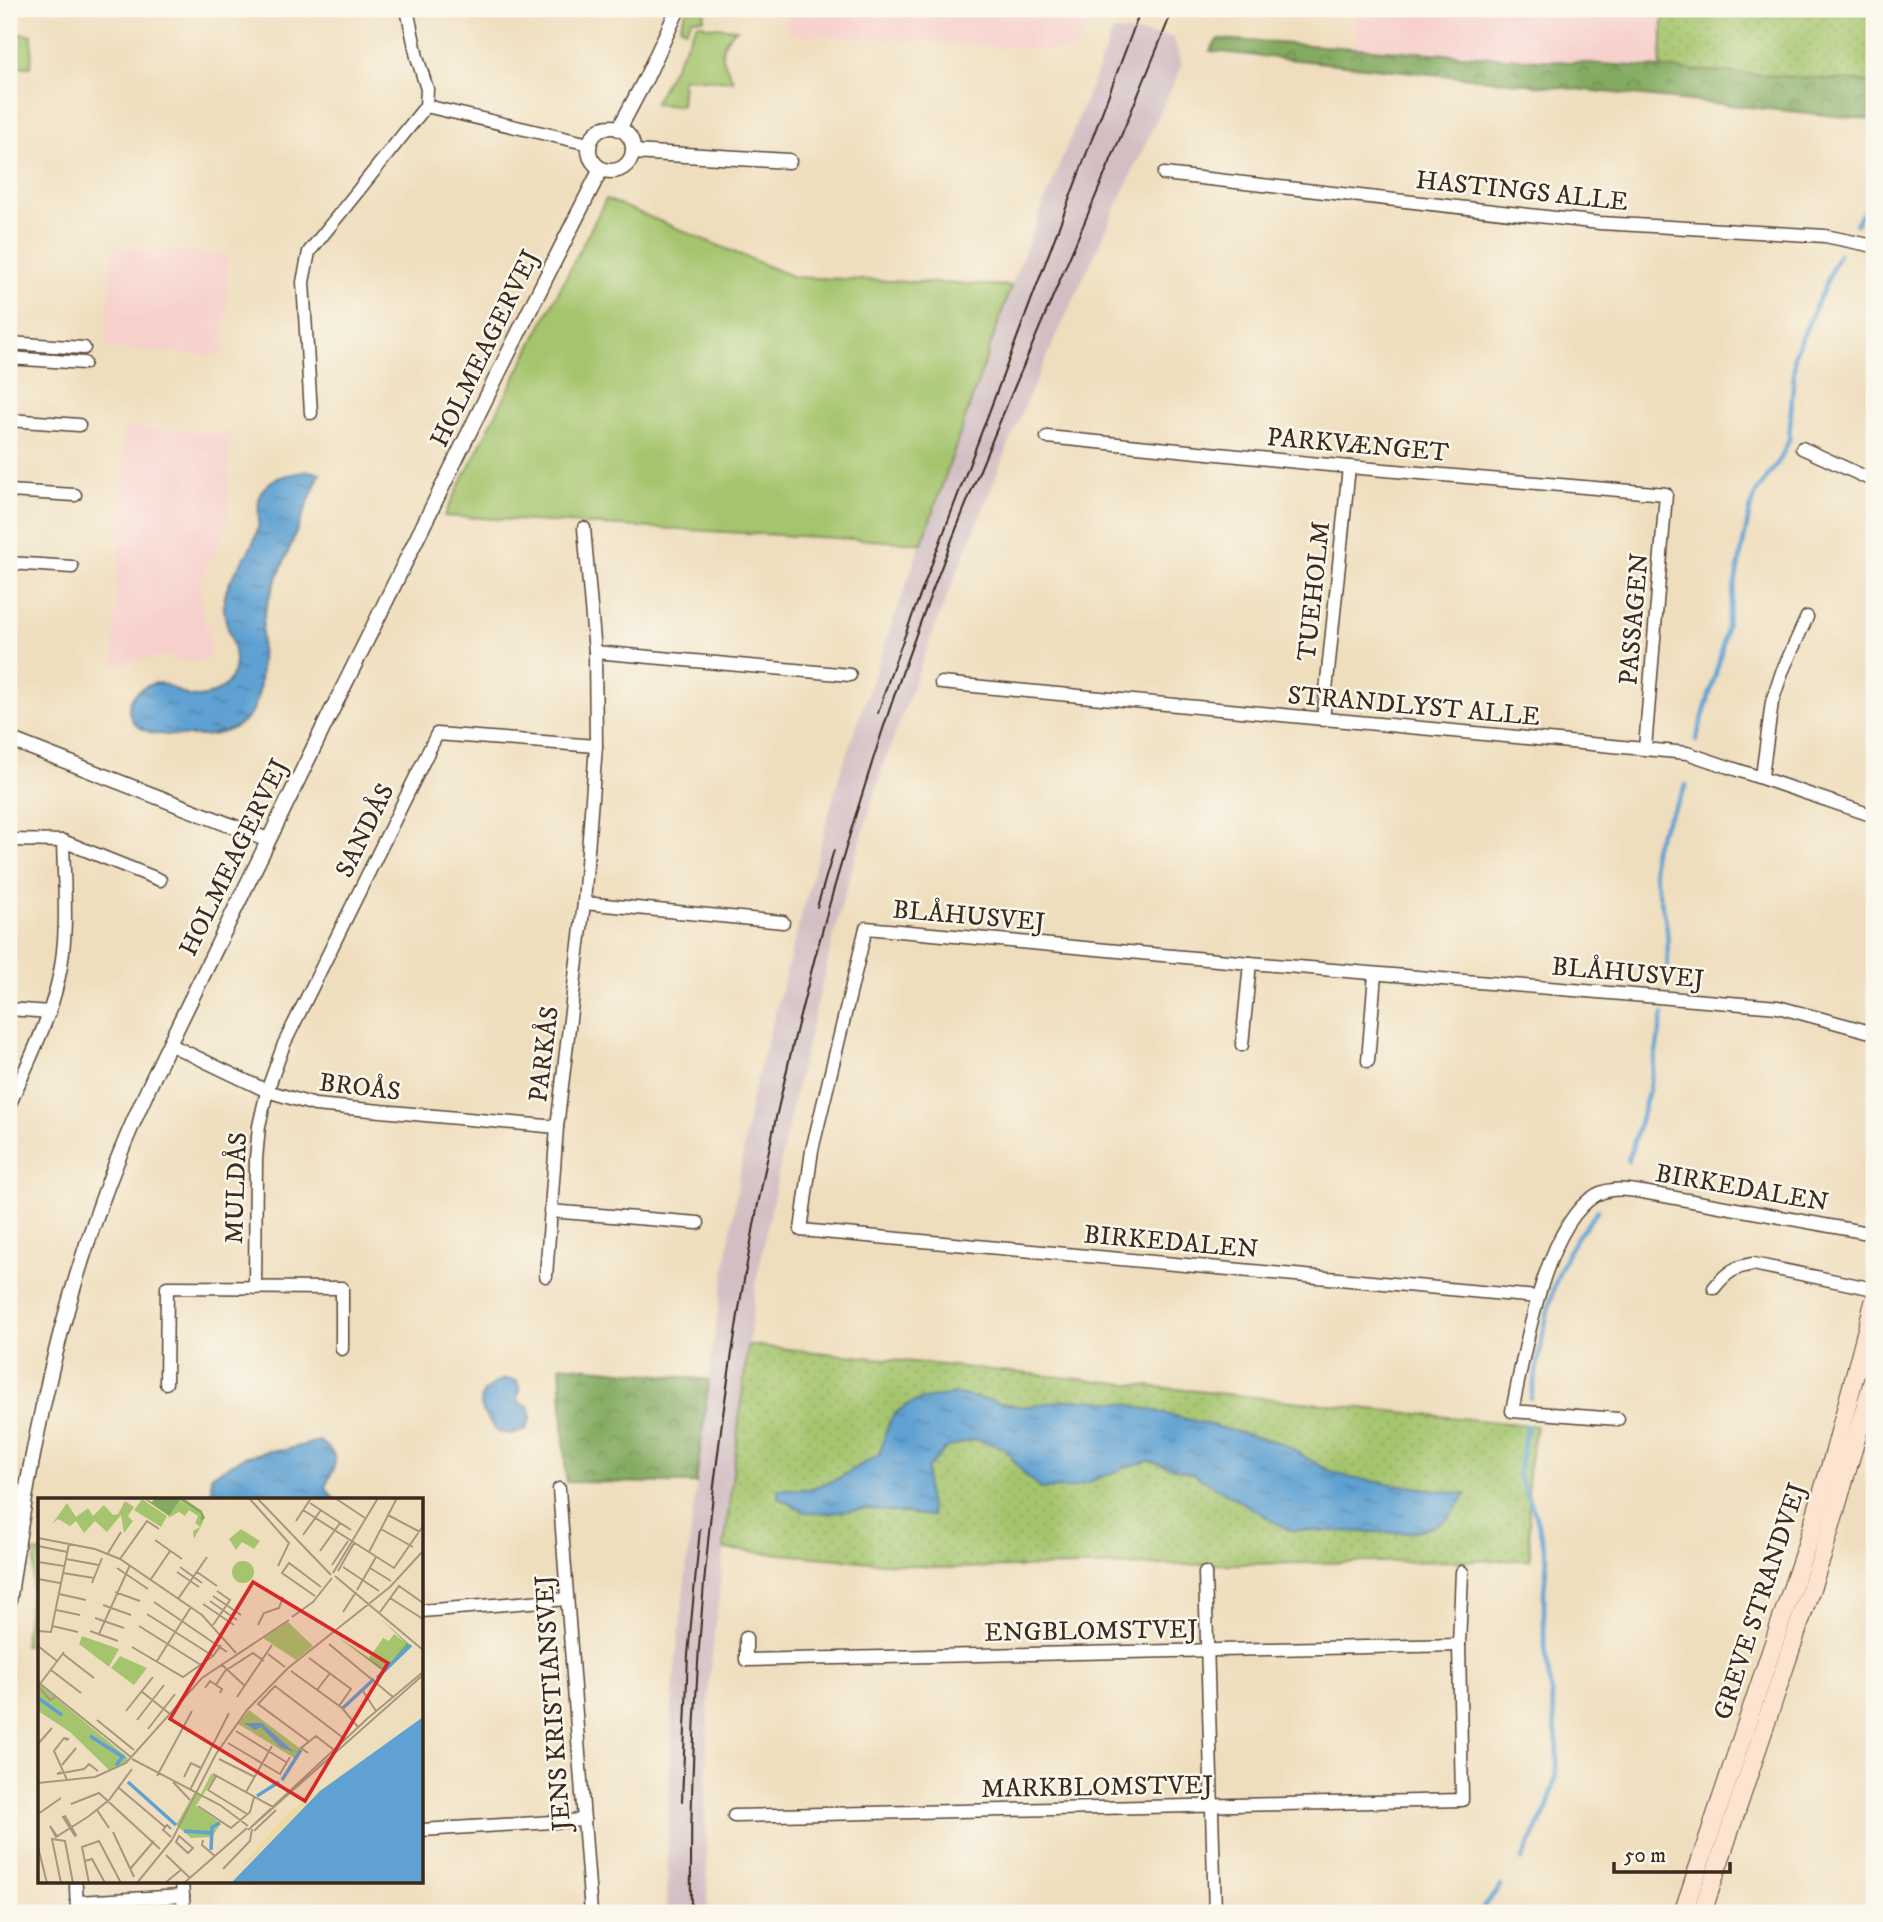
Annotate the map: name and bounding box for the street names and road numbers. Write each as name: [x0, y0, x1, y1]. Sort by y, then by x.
street label: HASTINGS ALLE: [1414, 164, 1630, 219]
street label: HOLMEAGERVEJ: [423, 245, 547, 453]
street label: PARKVÆNGET: [1265, 421, 1451, 470]
street label: TUEHOLM: [1291, 520, 1338, 663]
street label: PASSAGEN: [1612, 552, 1657, 687]
street label: STRANDLYST ALLE: [1286, 679, 1542, 734]
street label: HOLMEAGERVEJ: [172, 754, 296, 962]
street label: SANDÅS: [328, 778, 402, 883]
street label: BLÅHUSVEJ: [891, 892, 1047, 940]
street label: BLÅHUSVEJ: [1550, 949, 1706, 997]
street label: PARKÅS: [521, 1004, 567, 1104]
street label: BROÅS: [317, 1065, 403, 1109]
street label: MULDÅS: [217, 1132, 255, 1245]
street label: BIRKEDALEN: [1653, 1157, 1831, 1220]
street label: BIRKEDALEN: [1082, 1218, 1260, 1267]
street label: GREVE STRANDVEJ: [1707, 1479, 1814, 1724]
street label: JENS KRISTIANSVEJ: [528, 1574, 579, 1834]
street label: ENGBLOMSTVEJ: [984, 1613, 1198, 1650]
street label: MARKBLOMSTVEJ: [981, 1769, 1213, 1806]

